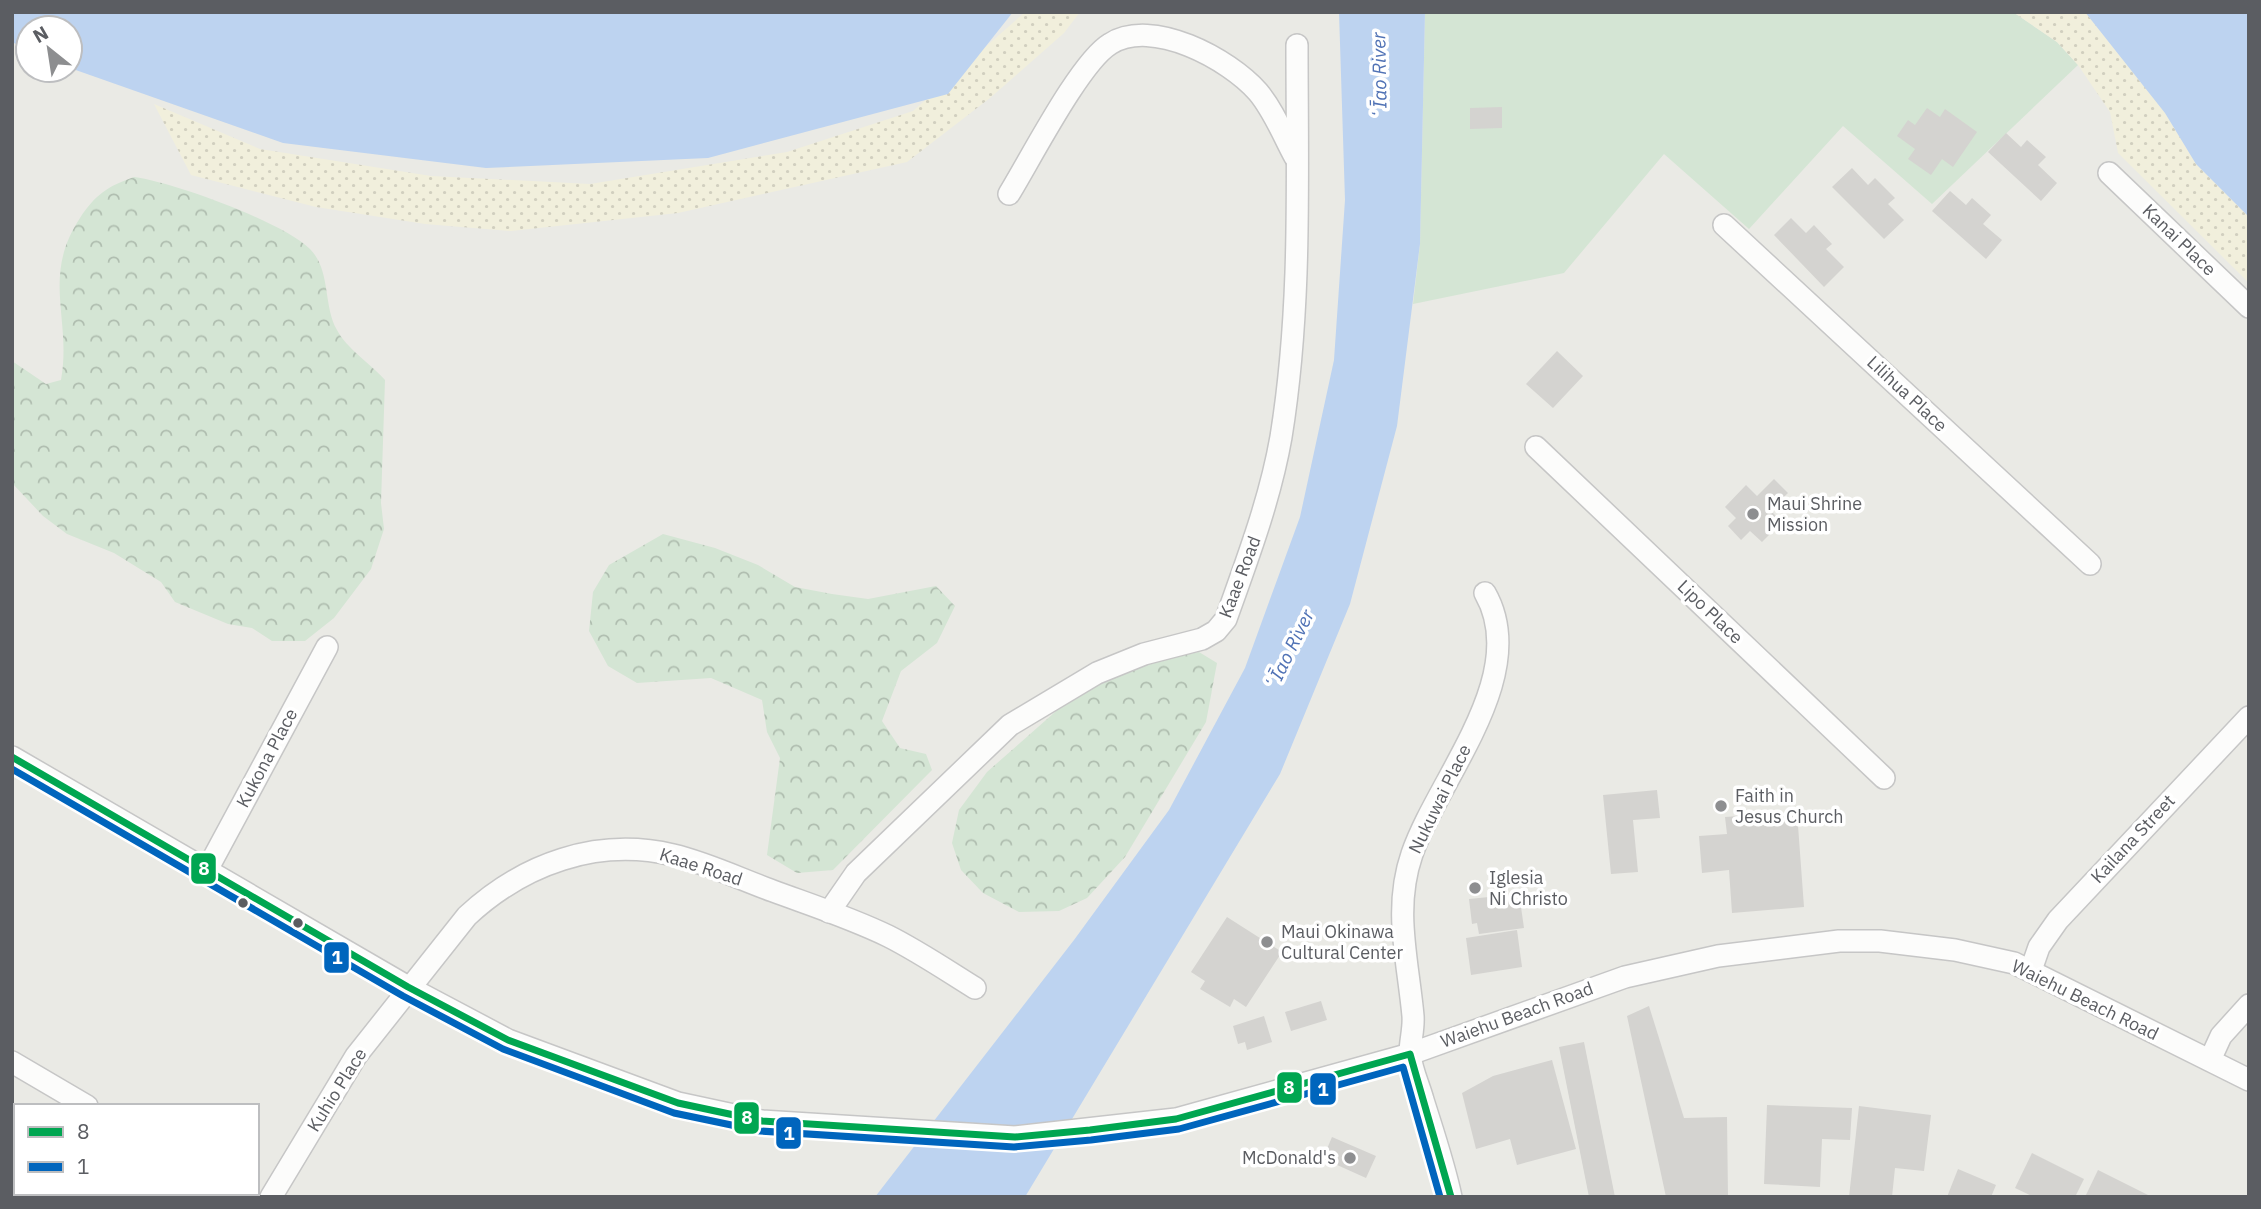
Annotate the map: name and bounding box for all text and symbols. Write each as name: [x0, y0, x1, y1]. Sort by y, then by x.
north arrow: [14, 14, 84, 84]
text: N: [29, 20, 52, 48]
water label: ʻĪao River: [1366, 31, 1392, 120]
street label: Kanai Place: [2138, 199, 2221, 280]
street label: Lilihua Place: [1862, 351, 1952, 437]
place label: Maui Shrine Mission: [1767, 492, 1862, 536]
marker: Maui Shrine Mission: [1745, 506, 1761, 522]
street label: Kaae Road: [1213, 533, 1266, 621]
street label: Lipo Place: [1673, 575, 1748, 649]
water label: ʻĪao River: [1259, 605, 1319, 695]
street label: Kukona Place: [231, 704, 302, 811]
street label: Nukuwai Place: [1403, 740, 1476, 857]
place label: Faith in Jesus Church: [1735, 784, 1844, 828]
street label: Kailana Street: [2086, 789, 2180, 888]
marker: Faith in Jesus Church: [1713, 798, 1729, 814]
street label: Kaae Road: [657, 842, 746, 891]
line badge: 8: [190, 852, 217, 885]
text: 8: [198, 856, 210, 880]
place label: Iglesia Ni Christo: [1489, 866, 1568, 910]
marker: Iglesia Ni Christo: [1467, 880, 1483, 896]
unlabelled marker: [236, 896, 250, 910]
unlabelled marker: [291, 916, 305, 930]
place label: Maui Okinawa Cultural Center: [1281, 920, 1403, 964]
marker: Maui Okinawa Cultural Center: [1259, 934, 1275, 950]
line badge: 1: [323, 941, 350, 974]
text: 1: [331, 945, 343, 969]
street label: Waiehu Beach Road: [2008, 954, 2162, 1045]
street label: Waiehu Beach Road: [1437, 976, 1596, 1053]
street label: Kuhio Place: [302, 1043, 371, 1136]
line badge: 8: [1276, 1071, 1303, 1104]
line badge: 1: [1309, 1072, 1337, 1106]
text: 8: [1283, 1075, 1295, 1099]
text: 1: [1317, 1077, 1329, 1101]
line badge: 8: [733, 1101, 760, 1135]
legend: [14, 1104, 259, 1195]
text: 8: [741, 1105, 753, 1129]
line badge: 1: [775, 1116, 802, 1150]
text: 8: [77, 1117, 90, 1145]
text: 1: [783, 1121, 795, 1145]
place label: McDonald's: [1242, 1146, 1336, 1169]
marker: McDonald's: [1342, 1150, 1358, 1166]
text: 1: [77, 1152, 90, 1180]

